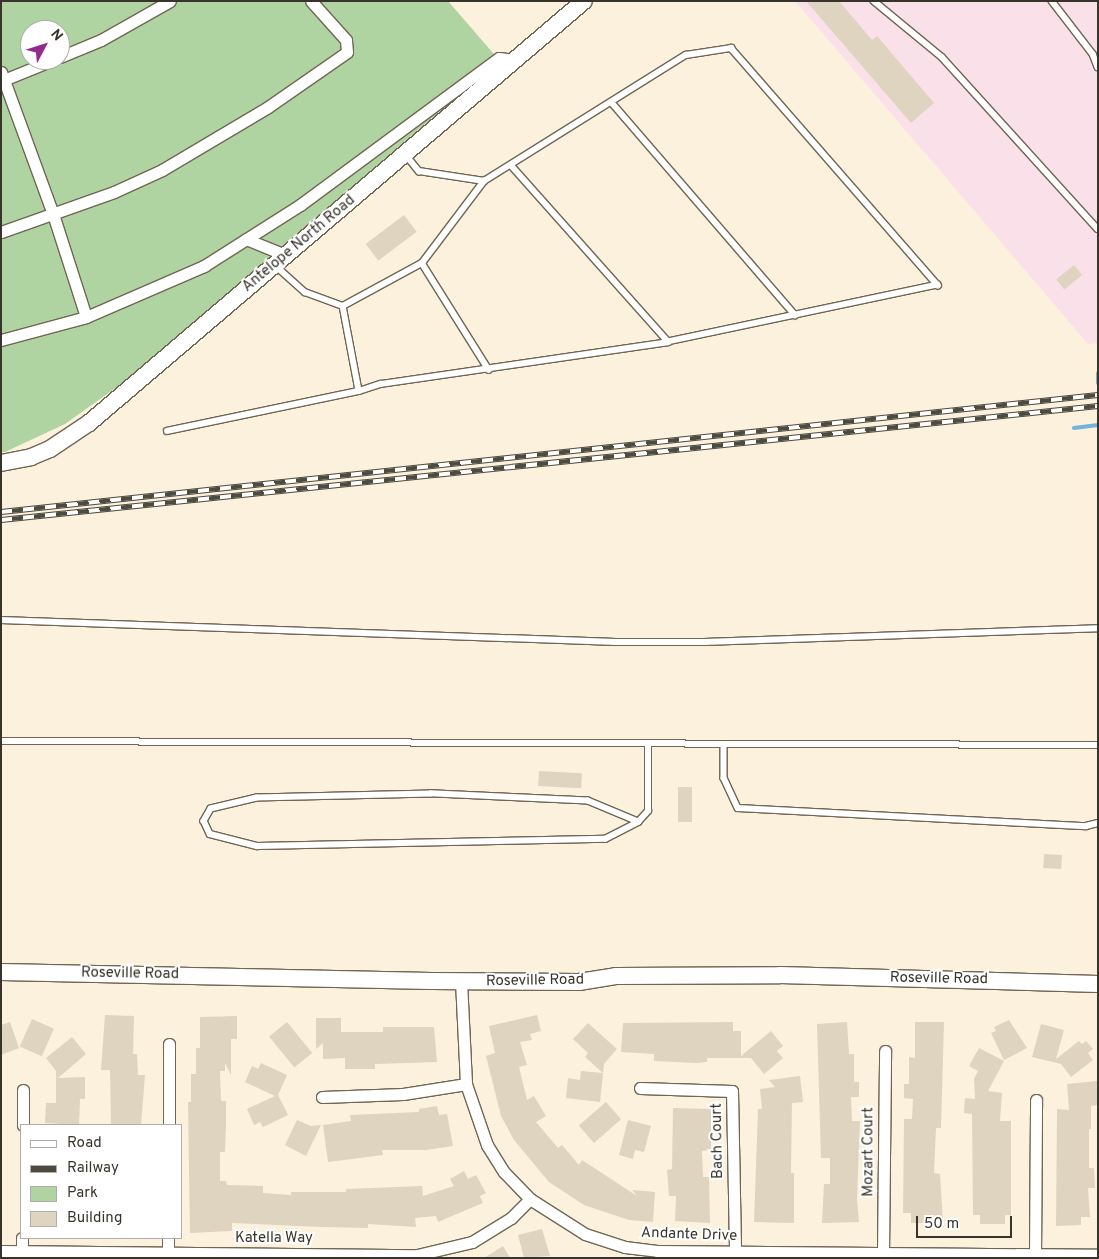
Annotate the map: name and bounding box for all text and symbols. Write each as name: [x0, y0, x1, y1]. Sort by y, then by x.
north arrow: [20, 20, 70, 70]
text: N: [46, 26, 66, 45]
street label: Antelope North Road: [239, 192, 359, 296]
street label: Roseville Road: [81, 964, 179, 984]
street label: Roseville Road: [890, 969, 988, 989]
street label: Roseville Road: [486, 971, 584, 991]
street label: Bach Court: [708, 1103, 728, 1179]
street label: Mozart Court: [860, 1107, 878, 1197]
legend: [20, 1124, 182, 1239]
text: Road: [67, 1134, 102, 1153]
text: Railway: [67, 1159, 119, 1178]
text: Park: [67, 1184, 98, 1203]
scale bar: [919, 1206, 1015, 1238]
text: Building: [67, 1209, 122, 1228]
text: 50 m: [924, 1215, 959, 1234]
street label: Andante Drive: [641, 1224, 737, 1246]
street label: Katella Way: [235, 1230, 313, 1248]

